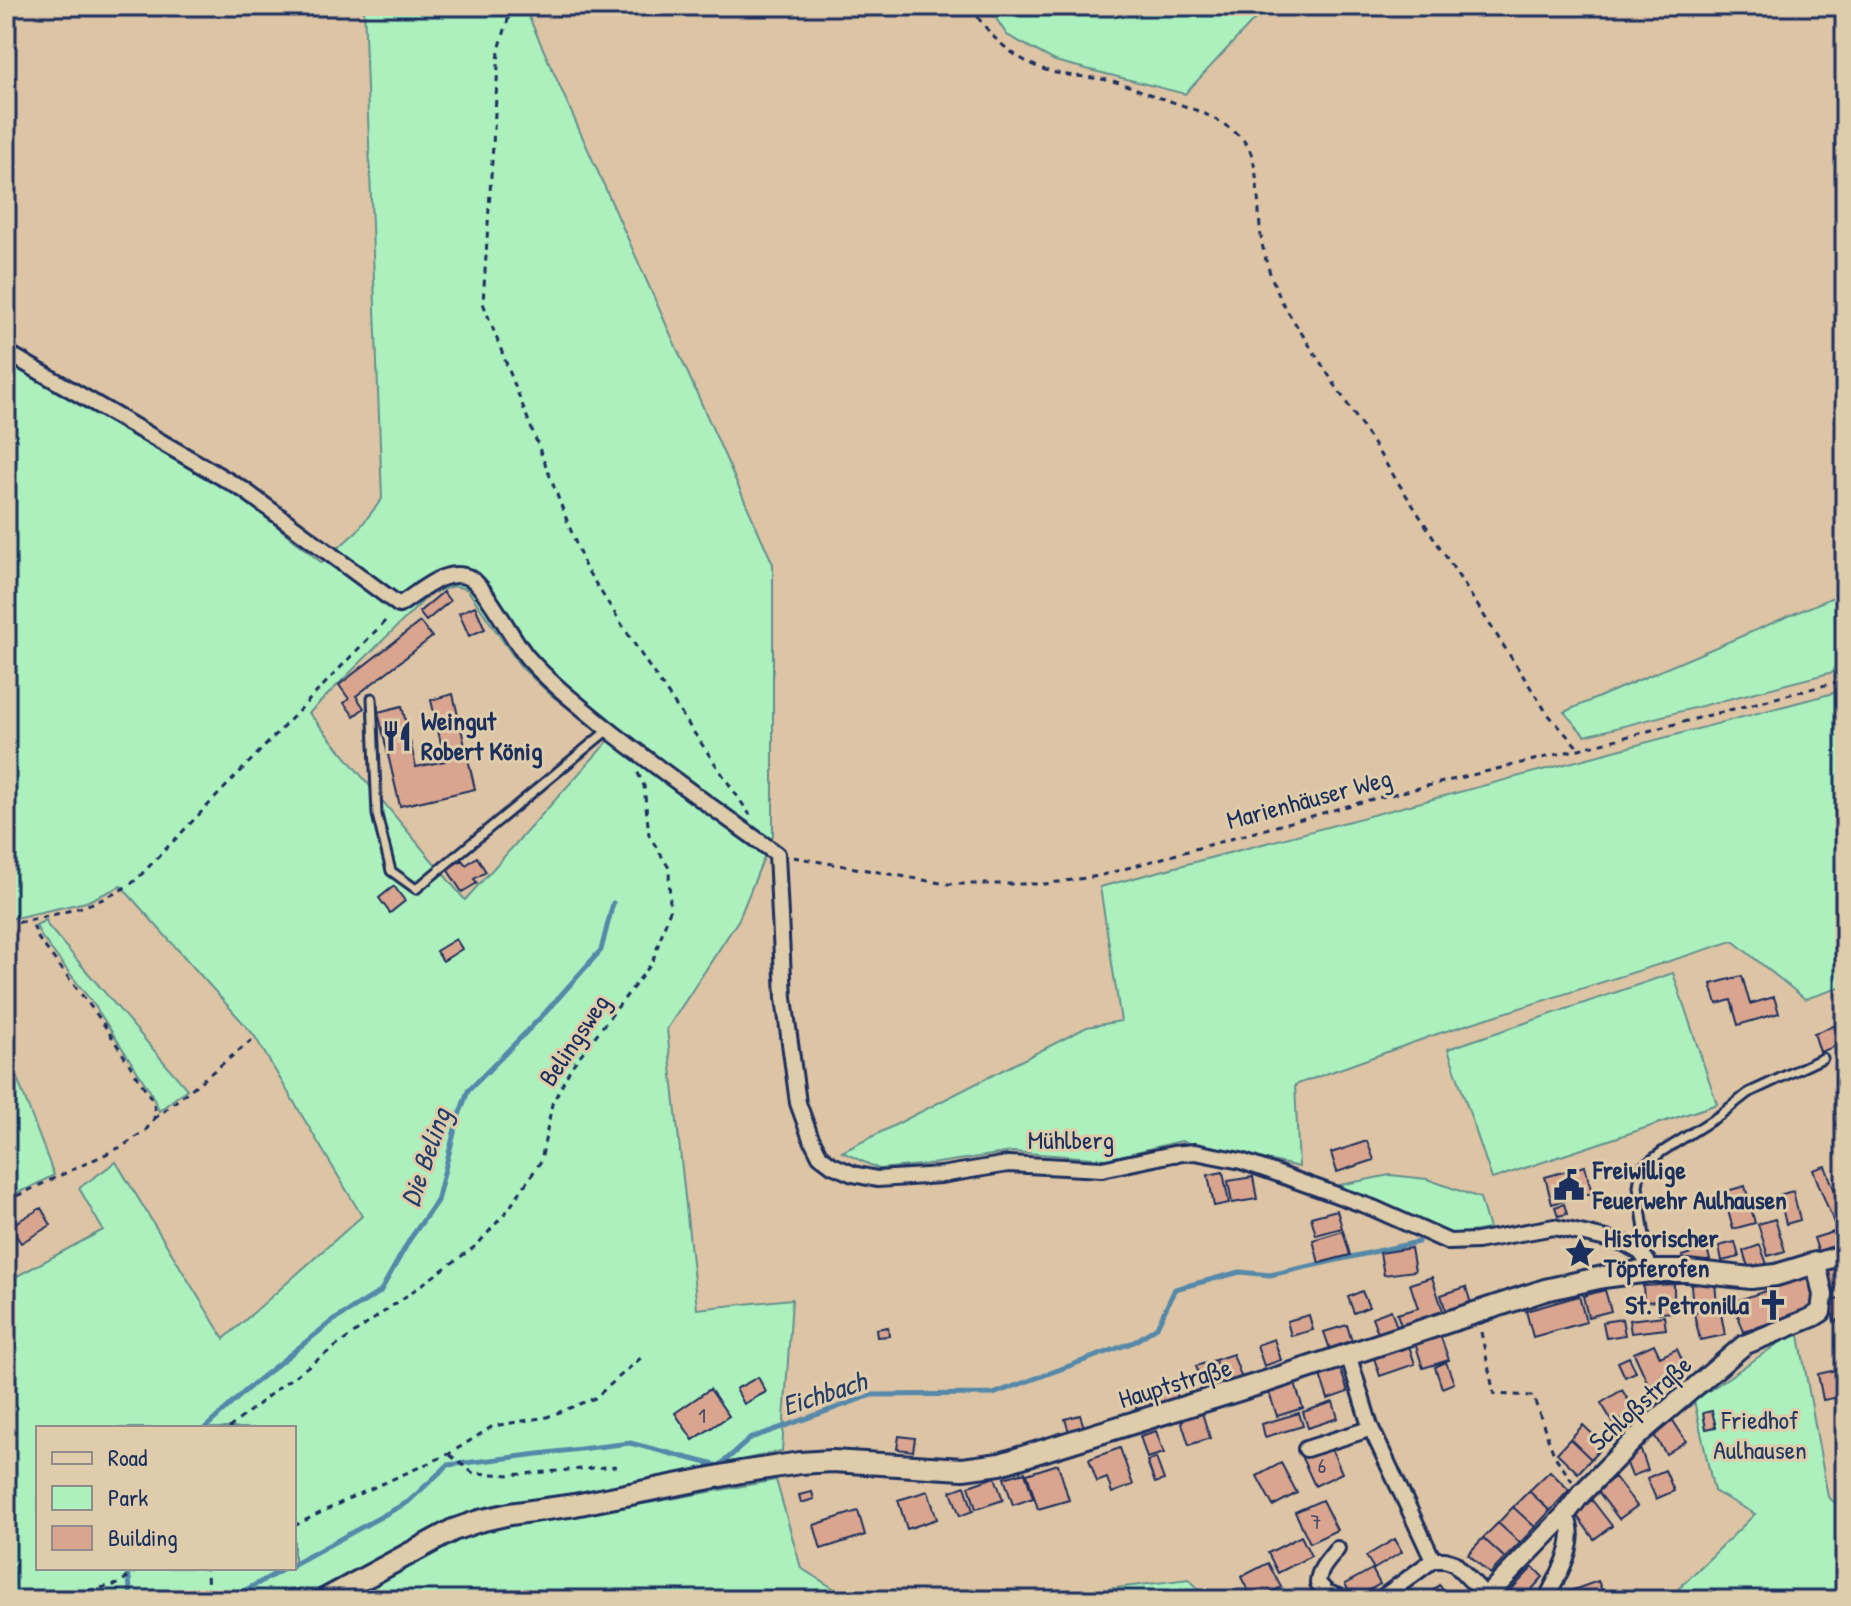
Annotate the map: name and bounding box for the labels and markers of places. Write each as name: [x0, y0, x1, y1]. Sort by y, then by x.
place label: Weingut Robert König: [421, 703, 543, 769]
restaurant icon: Weingut Robert König: [380, 719, 414, 753]
place label: Freiwillige Feuerwehr Aulhausen: [1592, 1152, 1787, 1217]
public building icon: Freiwillige Feuerwehr Aulhausen: [1552, 1168, 1586, 1202]
place label: Historischer Töpferofen: [1603, 1220, 1720, 1286]
place icon: Historischer Töpferofen: [1563, 1236, 1597, 1270]
place label: St. Petronilla: [1625, 1287, 1750, 1322]
church icon: St. Petronilla: [1756, 1288, 1790, 1322]

